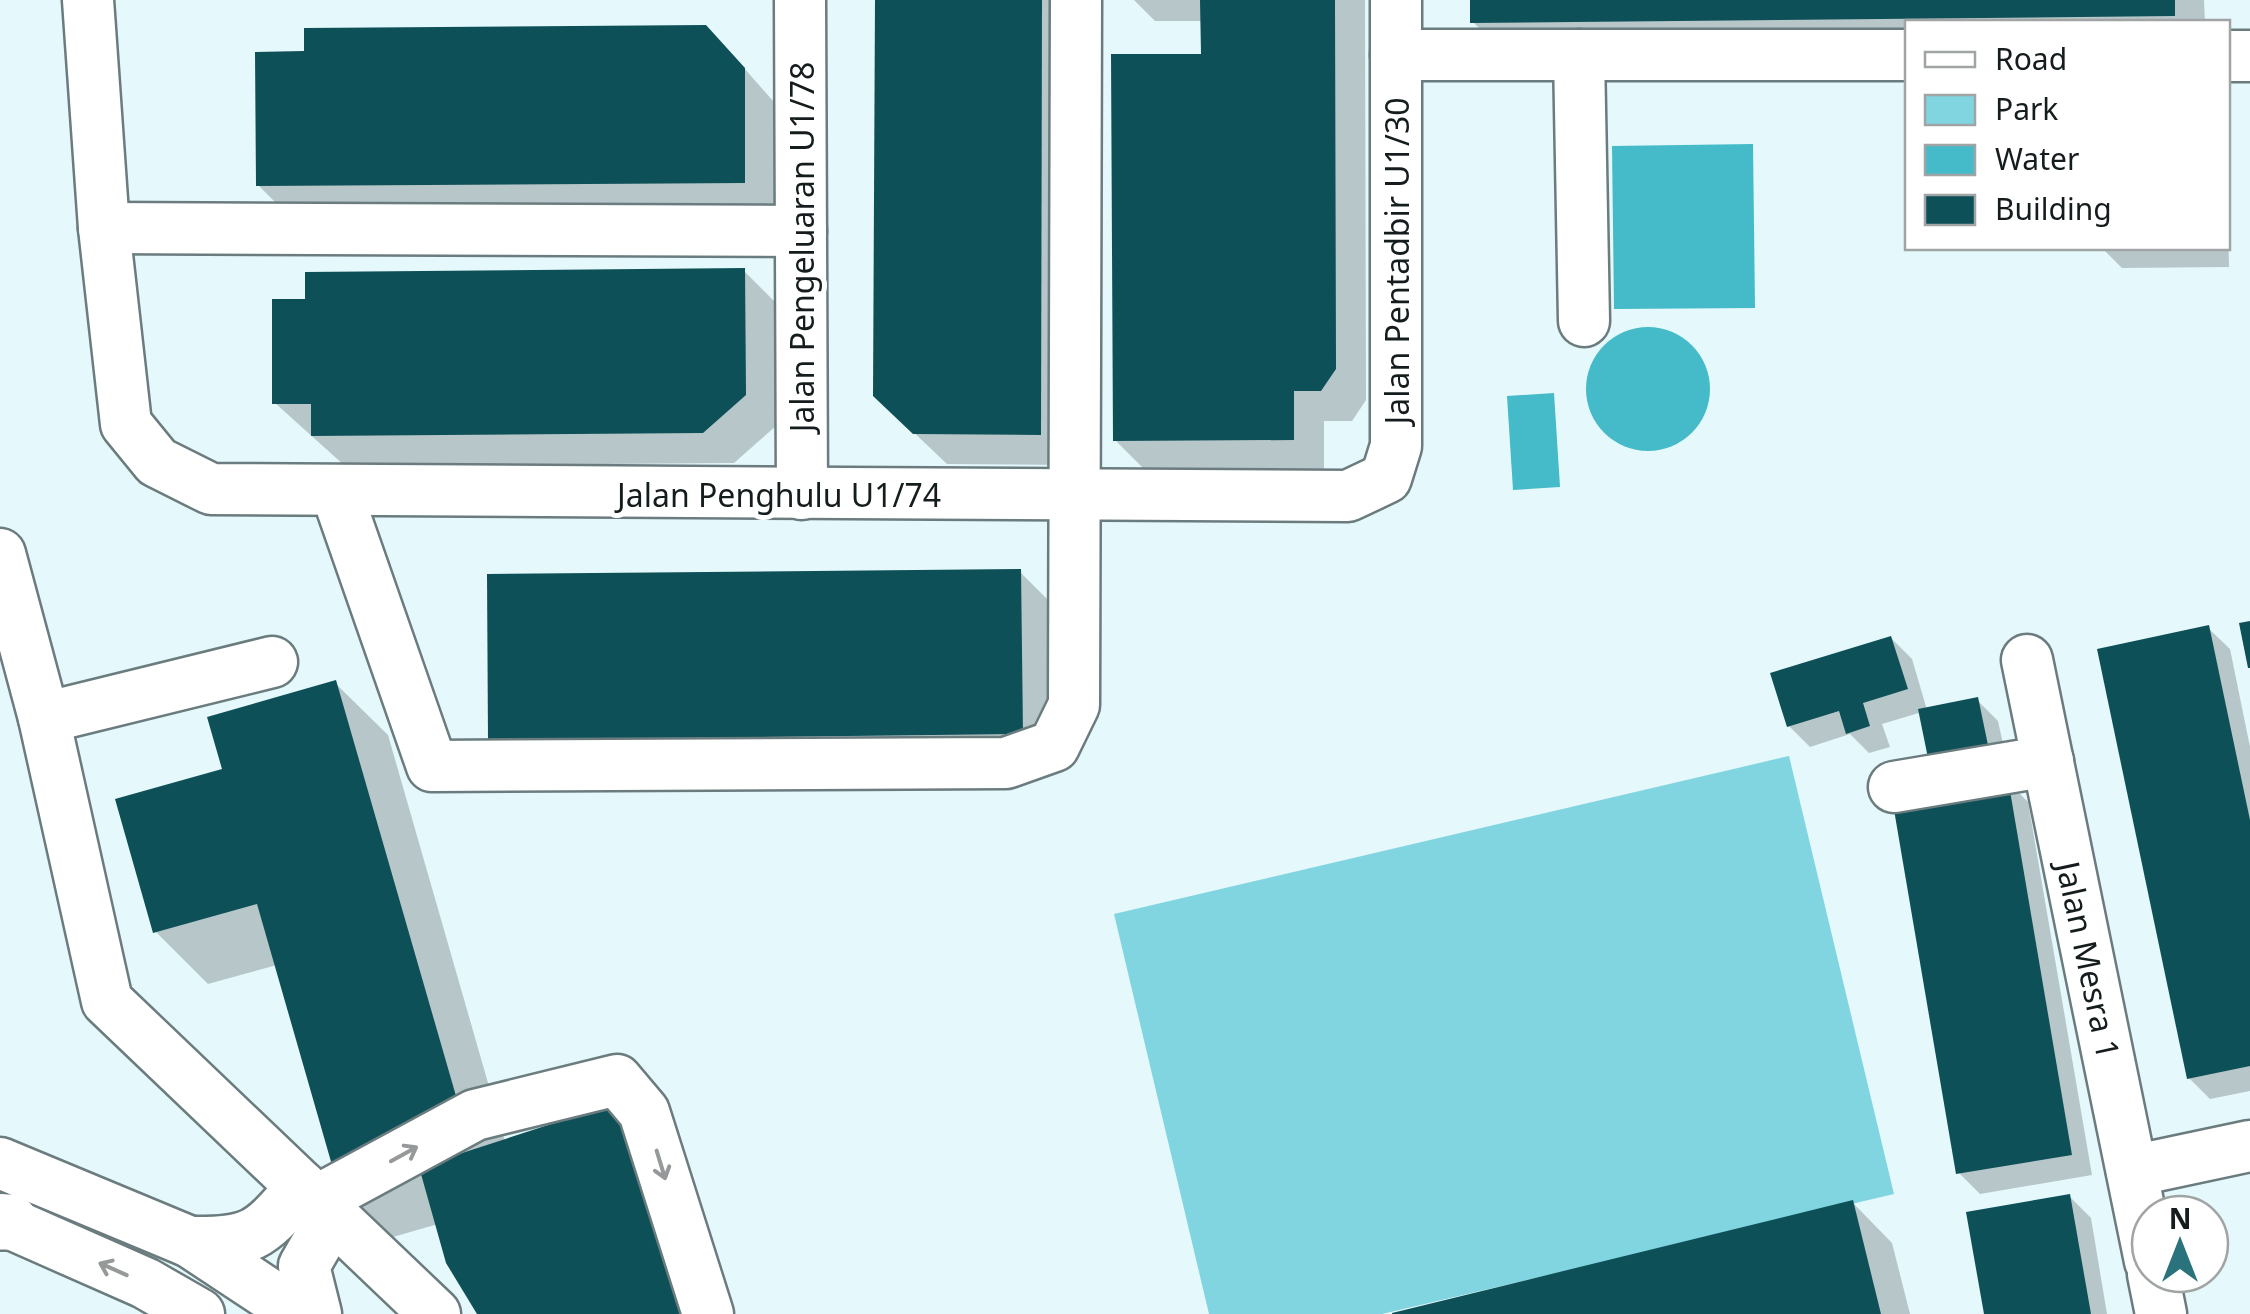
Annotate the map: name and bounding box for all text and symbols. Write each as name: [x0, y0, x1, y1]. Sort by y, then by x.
legend: [1905, 20, 2230, 250]
text: Road: [1995, 38, 2067, 79]
street label: Jalan Pengeluaran U1/78: [780, 62, 823, 435]
text: Park: [1995, 88, 2058, 129]
street label: Jalan Pentadbir U1/30: [1375, 97, 1418, 428]
text: Water: [1995, 138, 2079, 179]
text: Building: [1995, 188, 2112, 229]
street label: Jalan Penghulu U1/74: [614, 473, 941, 516]
street label: Jalan Mesra 1: [2046, 855, 2131, 1063]
one-way arrow: [389, 1144, 419, 1163]
one-way arrow: [653, 1148, 671, 1180]
north arrow: [2130, 1194, 2230, 1294]
text: N: [2169, 1199, 2191, 1237]
one-way arrow: [98, 1259, 128, 1277]

